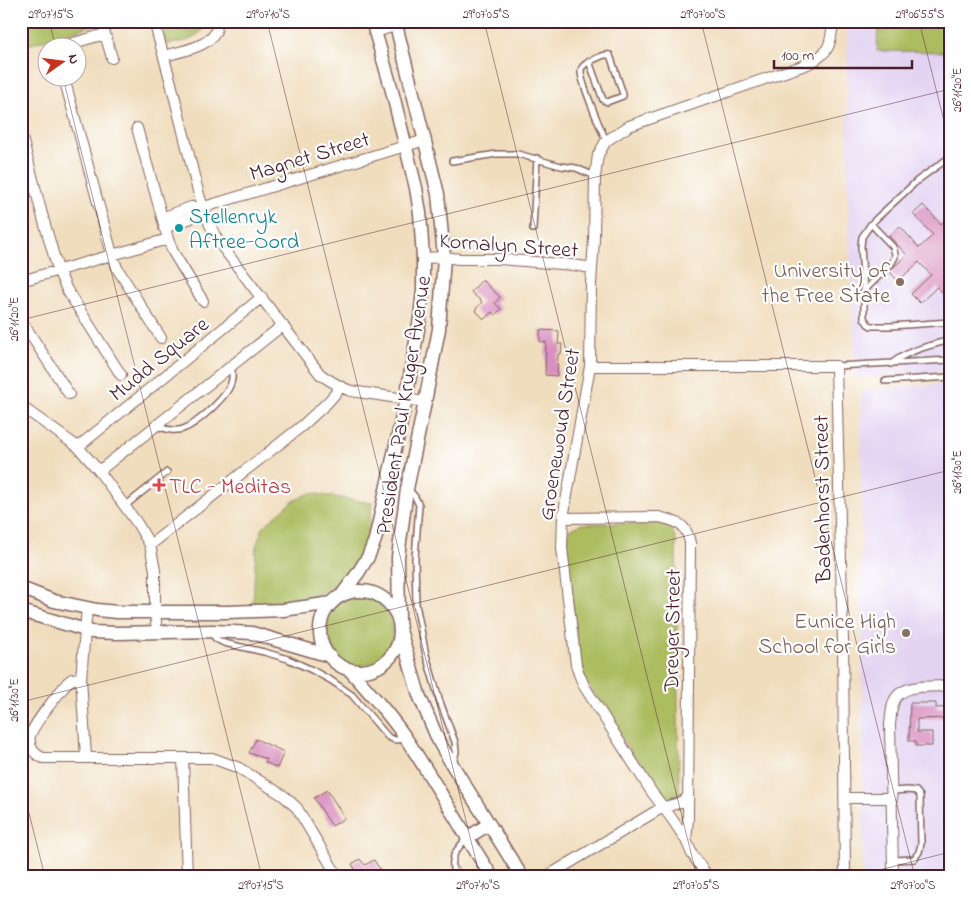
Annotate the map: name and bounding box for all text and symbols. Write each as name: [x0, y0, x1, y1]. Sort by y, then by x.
text: 29°07'15"S: [28, 6, 74, 24]
text: 29°07'10"S: [246, 6, 290, 24]
text: 29°07'05"S: [463, 6, 510, 24]
text: 29°07'00"S: [680, 6, 726, 24]
text: 29°06'55"S: [896, 6, 945, 24]
north arrow: [38, 38, 88, 88]
scale bar: [774, 38, 911, 70]
text: 100 m: [781, 45, 814, 67]
text: N: [62, 52, 84, 66]
text: 26°11'20"E: [949, 68, 967, 112]
street label: Magnet Street: [246, 124, 375, 192]
place label: Stellenryk Aftree-Oord: [189, 202, 299, 259]
marker: Stellenryk Aftree-Oord: [173, 222, 185, 234]
street label: Kornalyn Street: [438, 226, 580, 269]
place label: University of the Free State: [762, 256, 891, 313]
street label: President Paul Kruger Avenue: [369, 273, 442, 538]
marker: University of the Free State: [894, 276, 906, 288]
text: 26°11'20"E: [6, 297, 24, 341]
street label: Mudd Square: [103, 310, 217, 411]
street label: Groenewoud Street: [532, 345, 590, 523]
street label: Badenhorst Street: [807, 414, 841, 584]
text: 26°11'30"E: [949, 450, 967, 494]
place label: TLC - Meditas: [169, 472, 291, 504]
marker: TLC - Meditas: [153, 479, 165, 491]
street label: Dreyer Street: [657, 568, 692, 693]
place label: Eunice High School for Girls: [758, 607, 896, 664]
marker: Eunice High School for Girls: [900, 627, 912, 639]
text: 26°11'30"E: [6, 678, 24, 722]
text: 29°07'15"S: [238, 877, 284, 895]
text: 29°07'10"S: [456, 877, 500, 895]
text: 29°07'05"S: [673, 877, 720, 895]
text: 29°07'00"S: [890, 877, 936, 895]

